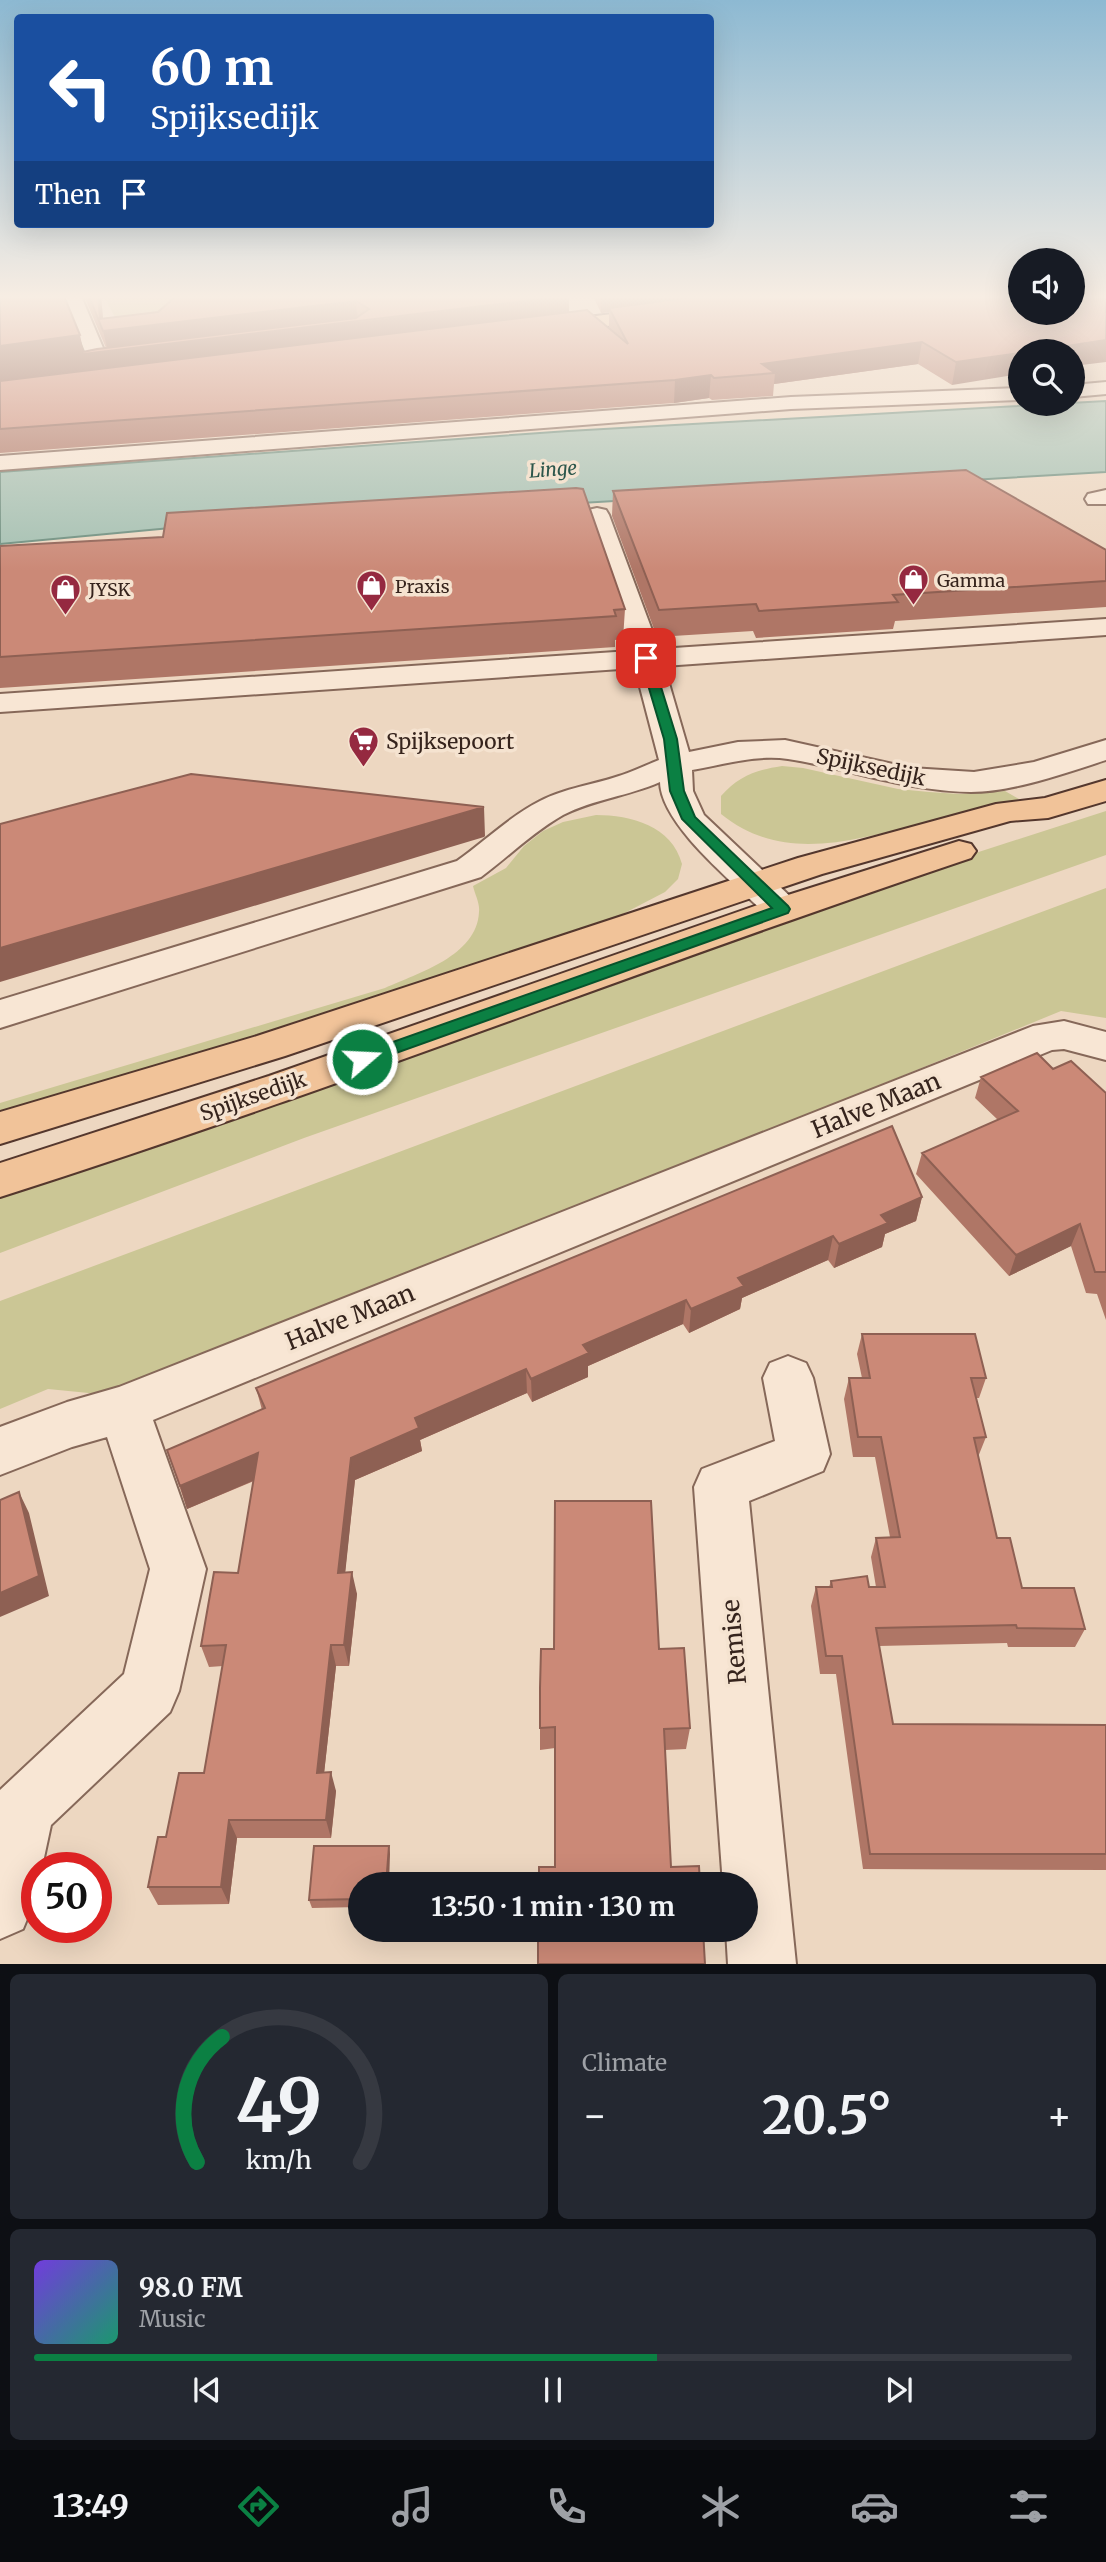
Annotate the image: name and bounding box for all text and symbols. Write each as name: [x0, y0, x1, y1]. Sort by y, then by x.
text: 60 m: [150, 37, 273, 98]
icon: left: [35, 42, 126, 133]
text: Spijksedijk: [150, 98, 319, 138]
icon: arrive: [115, 175, 153, 213]
text: Then: [35, 178, 101, 211]
map controls: [1008, 248, 1085, 416]
button: sound: [1008, 248, 1085, 325]
button: search: [1008, 339, 1085, 416]
water label: Linge: [528, 455, 578, 483]
shop icon: Gamma: [897, 563, 931, 607]
shop icon: Praxis: [355, 569, 389, 613]
place label: Gamma: [937, 569, 1005, 592]
shop icon: JYSK: [49, 572, 83, 616]
place label: Praxis: [395, 575, 450, 598]
place label: JYSK: [88, 578, 131, 601]
pin: [616, 628, 676, 688]
icon: arrive: [627, 639, 665, 677]
supermarket icon: Spijksepoort: [346, 724, 380, 768]
place label: Spijksepoort: [386, 728, 514, 755]
street label: Spijksedijk: [814, 742, 929, 792]
position arrow: [325, 1022, 399, 1096]
street label: Spijksedijk: [196, 1065, 310, 1127]
street label: Halve Maan: [807, 1065, 945, 1145]
street label: Halve Maan: [281, 1277, 419, 1357]
street label: Remise: [715, 1598, 753, 1686]
speed limit sign: 50: [21, 1852, 112, 1943]
text: 13:50 · 1 min · 130 m: [431, 1890, 675, 1923]
text: Climate: [582, 2048, 667, 2077]
text: 49: [236, 2061, 322, 2153]
text: 20.5°: [762, 2083, 892, 2148]
text: −: [582, 2092, 607, 2139]
text: +: [1047, 2092, 1072, 2139]
text: km/h: [246, 2144, 312, 2176]
text: 98.0 FM: [139, 2271, 243, 2304]
text: Music: [139, 2304, 206, 2333]
icon: previous: [188, 2371, 226, 2409]
icon: pause: [534, 2371, 572, 2409]
icon: next: [880, 2371, 918, 2409]
icon: directions: [234, 2482, 283, 2531]
icon: music: [388, 2482, 437, 2531]
icon: phone: [542, 2482, 591, 2531]
icon: climate: [696, 2482, 745, 2531]
icon: car: [850, 2482, 899, 2531]
icon: filters: [1004, 2482, 1053, 2531]
text: 13:49: [53, 2486, 129, 2526]

